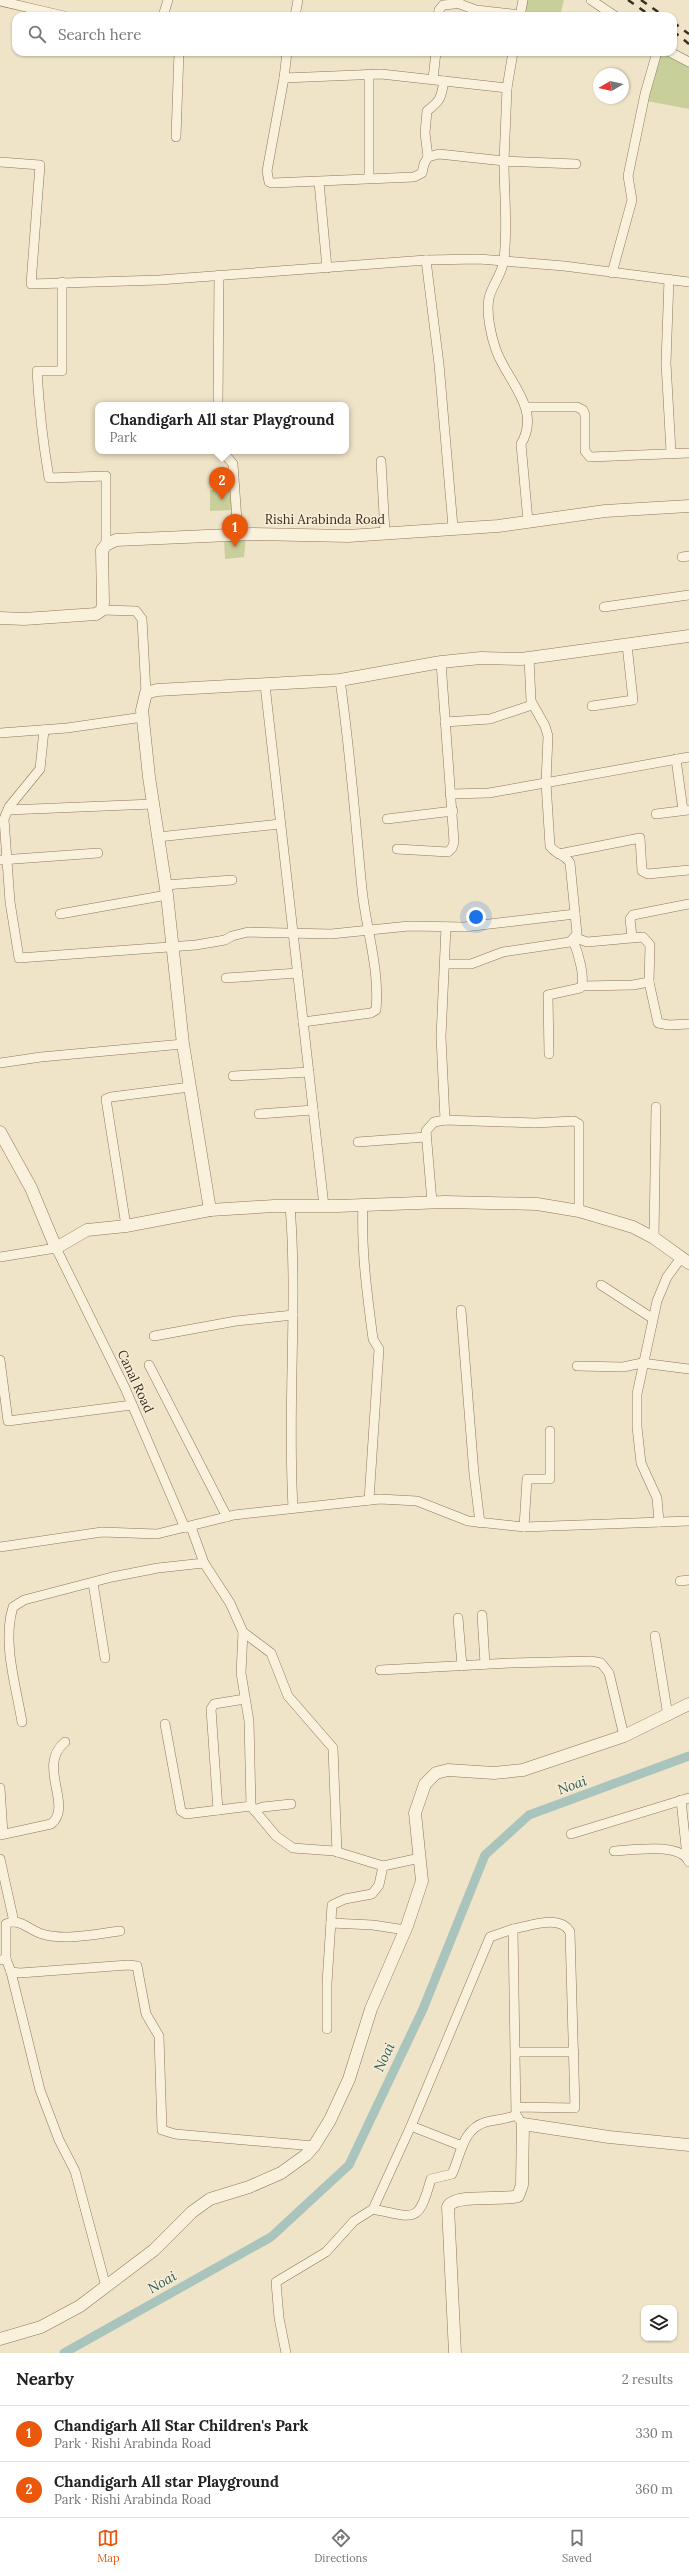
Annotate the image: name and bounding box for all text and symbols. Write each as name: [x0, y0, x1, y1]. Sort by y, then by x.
search box: [12, 12, 677, 56]
icon: search: [26, 23, 48, 45]
text: Search here: [58, 25, 141, 44]
north arrow: [593, 68, 629, 104]
popup: [95, 402, 349, 454]
text: Chandigarh All star Playground: [110, 410, 334, 429]
text: Park: [110, 429, 137, 446]
pin: 2: [209, 467, 235, 500]
street label: Rishi Arabinda Road: [265, 511, 385, 528]
pin: 1: [222, 514, 248, 547]
your location: [466, 907, 486, 927]
street label: Canal Road: [114, 1347, 158, 1416]
water label: Noai: [555, 1771, 590, 1799]
water label: Noai: [370, 2039, 399, 2074]
water label: Noai: [145, 2267, 180, 2297]
map controls: [641, 2305, 677, 2341]
button: layers: [641, 2305, 677, 2341]
text: Nearby: [16, 2368, 74, 2390]
text: 2 results: [622, 2371, 673, 2388]
text: Chandigarh All Star Children's Park: [54, 2416, 308, 2435]
text: 1: [26, 2425, 32, 2442]
text: 330 m: [635, 2425, 673, 2442]
text: Park · Rishi Arabinda Road: [54, 2435, 211, 2452]
text: Chandigarh All star Playground: [54, 2472, 279, 2491]
text: 2: [26, 2481, 32, 2498]
text: 360 m: [635, 2481, 673, 2498]
text: Park · Rishi Arabinda Road: [54, 2491, 211, 2508]
tab: Map: [97, 2527, 120, 2565]
tab: Directions: [314, 2527, 367, 2565]
tab: Saved: [562, 2527, 592, 2565]

